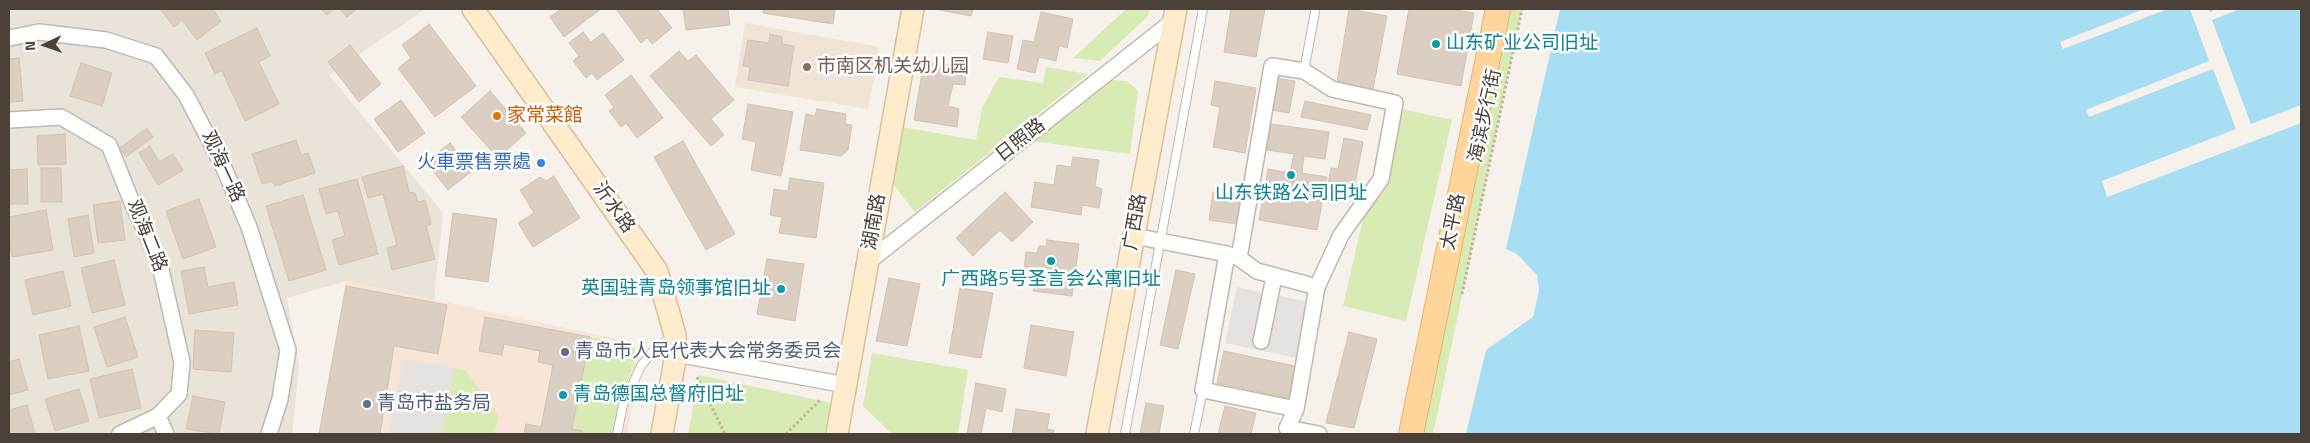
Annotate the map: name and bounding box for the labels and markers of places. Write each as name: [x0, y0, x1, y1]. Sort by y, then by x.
place label: 山东矿业公司旧址: [1446, 33, 1598, 55]
marker: 山东矿业公司旧址: [1430, 38, 1442, 50]
place label: 市南区机关幼儿园: [817, 56, 969, 78]
marker: 市南区机关幼儿园: [801, 61, 813, 73]
place label: 家常菜館: [507, 105, 583, 127]
marker: 家常菜館: [491, 110, 503, 122]
place label: 火車票售票處: [417, 152, 531, 174]
marker: 火車票售票處: [535, 157, 547, 169]
marker: 山东铁路公司旧址: [1285, 169, 1297, 181]
place label: 山东铁路公司旧址: [1215, 183, 1367, 205]
marker: 广西路5号圣言会公寓旧址: [1045, 255, 1057, 267]
place label: 广西路5号圣言会公寓旧址: [941, 269, 1161, 291]
place label: 英国驻青岛领事馆旧址: [581, 278, 771, 300]
marker: 英国驻青岛领事馆旧址: [775, 283, 787, 295]
place label: 青岛市人民代表大会常务委员会: [575, 341, 841, 363]
marker: 青岛市人民代表大会常务委员会: [559, 346, 571, 358]
place label: 青岛德国总督府旧址: [573, 384, 744, 406]
marker: 青岛德国总督府旧址: [557, 389, 569, 401]
place label: 青岛市盐务局: [377, 393, 491, 415]
marker: 青岛市盐务局: [361, 398, 373, 410]

